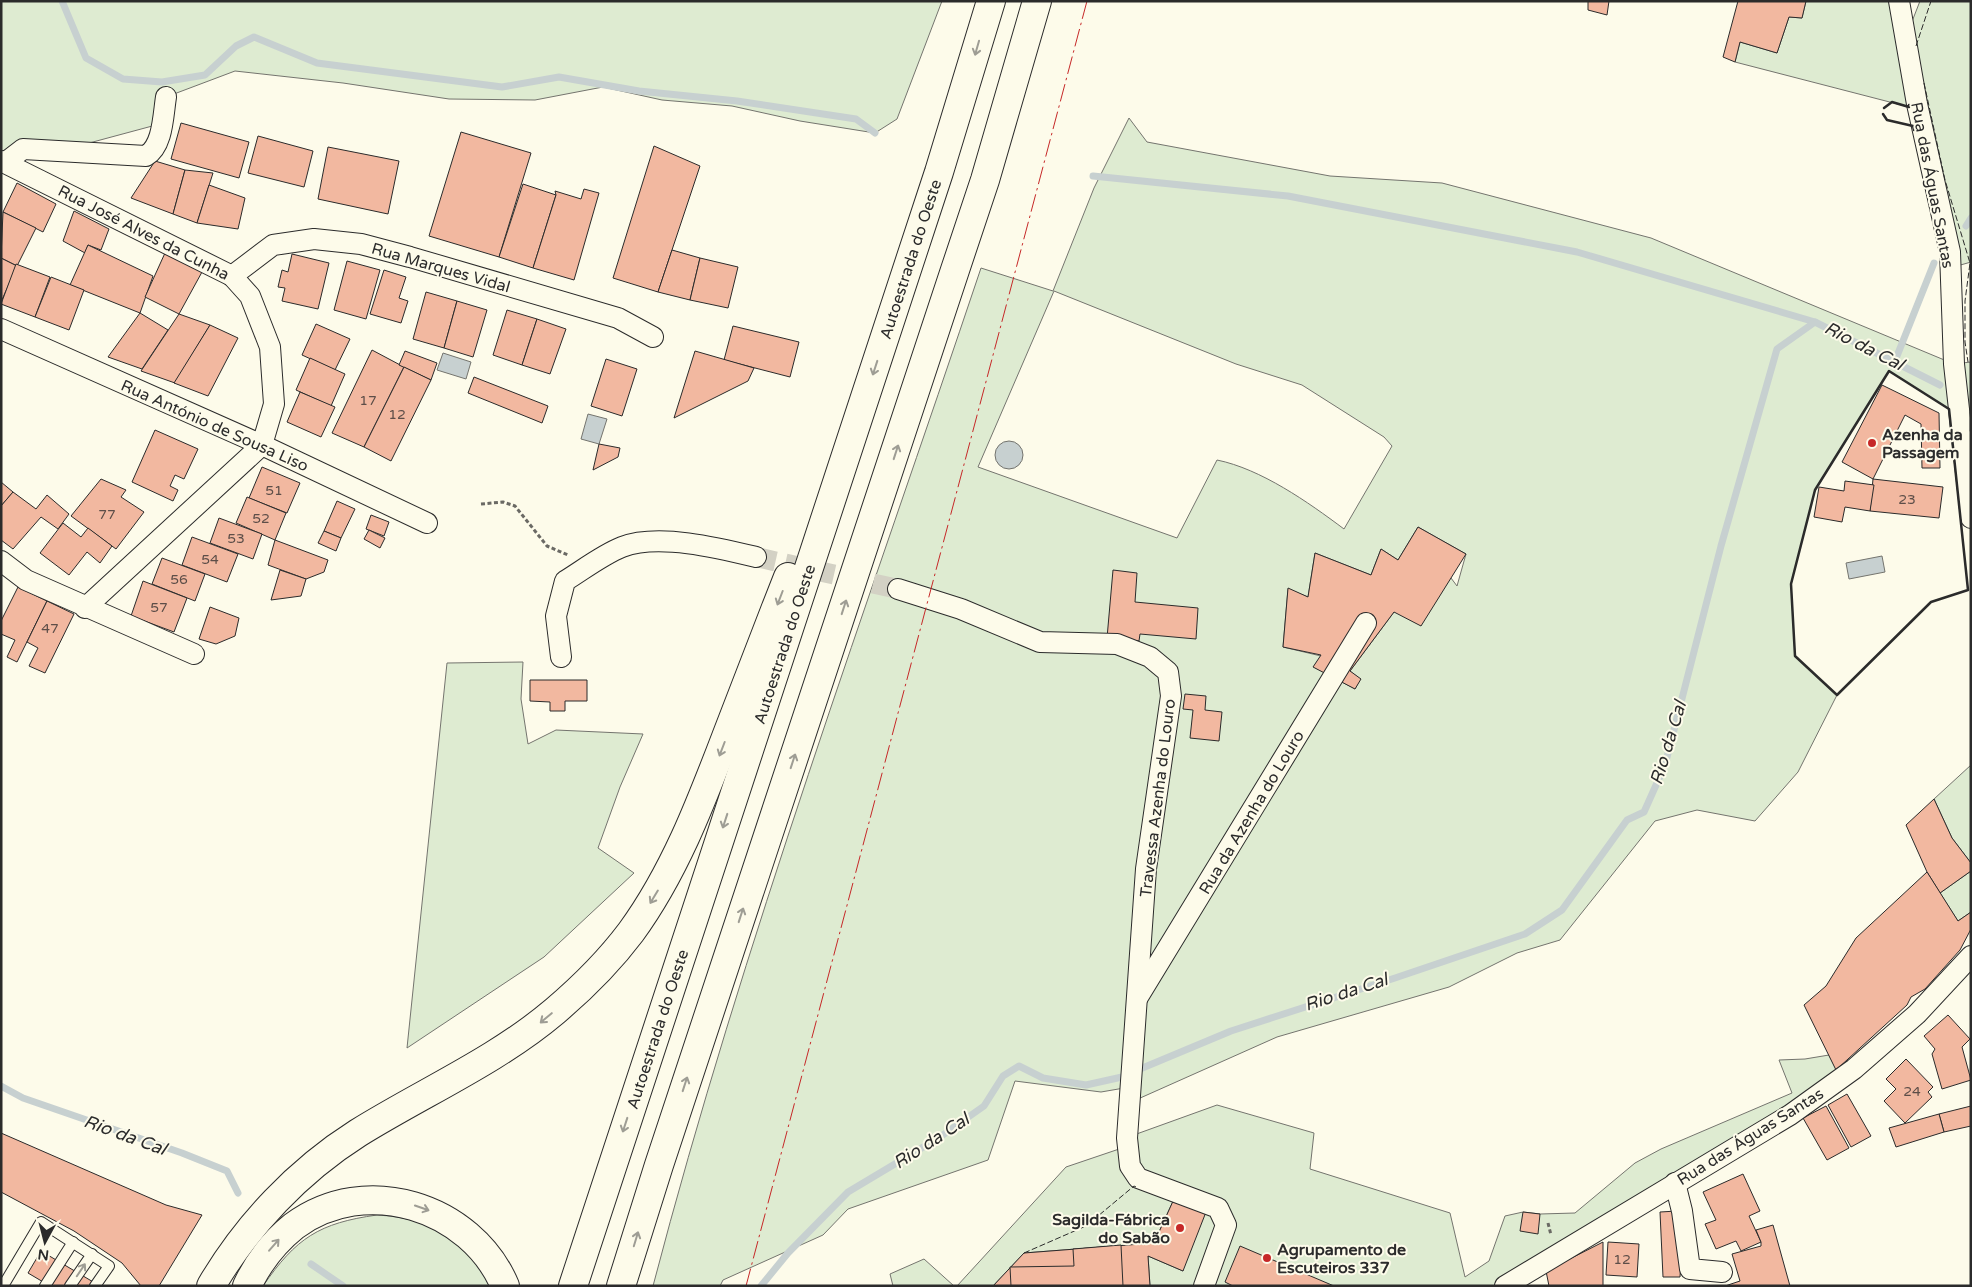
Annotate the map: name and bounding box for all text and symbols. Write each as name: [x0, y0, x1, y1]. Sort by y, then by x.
one-way arrow: [972, 40, 982, 56]
street label: Rua das Águas Santas: [1906, 100, 1958, 270]
street label: Autoestrada do Oeste: [876, 177, 946, 342]
street label: Rua José Alves da Cunha: [54, 181, 233, 285]
street label: Rua Marques Vidal: [369, 239, 512, 297]
water label: Rio da Cal: [1821, 317, 1910, 377]
one-way arrow: [869, 360, 879, 376]
street label: Rua António de Sousa Liso: [118, 375, 311, 476]
house number: 17: [359, 392, 377, 409]
house number: 12: [388, 406, 406, 423]
place label: Azenha da Passagem: [1882, 425, 1963, 463]
marker: Azenha da Passagem: [1866, 437, 1878, 449]
one-way arrow: [891, 445, 901, 461]
house number: 51: [265, 482, 283, 499]
house number: 23: [1898, 491, 1916, 508]
house number: 77: [98, 506, 116, 523]
house number: 52: [252, 510, 270, 527]
house number: 53: [227, 530, 245, 547]
house number: 54: [201, 551, 219, 568]
street label: Autoestrada do Oeste: [750, 562, 820, 727]
house number: 56: [170, 571, 188, 588]
one-way arrow: [775, 590, 784, 605]
house number: 57: [150, 599, 168, 616]
one-way arrow: [840, 599, 849, 615]
house number: 47: [41, 620, 59, 637]
water label: Rio da Cal: [1645, 696, 1692, 787]
street label: Travessa Azenha do Louro: [1136, 698, 1180, 898]
street label: Rua da Azenha do Louro: [1195, 727, 1309, 898]
one-way arrow: [716, 742, 725, 757]
one-way arrow: [788, 753, 798, 769]
one-way arrow: [720, 813, 730, 829]
one-way arrow: [648, 889, 658, 903]
one-way arrow: [737, 907, 747, 923]
street label: Autoestrada do Oeste: [623, 947, 693, 1112]
water label: Rio da Cal: [1302, 967, 1393, 1016]
one-way arrow: [540, 1012, 553, 1023]
one-way arrow: [681, 1077, 691, 1093]
house number: 24: [1903, 1083, 1921, 1100]
street label: Rua das Águas Santas: [1674, 1084, 1827, 1190]
water label: Rio da Cal: [889, 1107, 975, 1174]
water label: Rio da Cal: [81, 1110, 172, 1161]
one-way arrow: [620, 1117, 629, 1132]
one-way arrow: [414, 1204, 430, 1213]
place label: Sagilda-Fábrica do Sabão: [1052, 1210, 1170, 1248]
north arrow: [20, 1217, 70, 1267]
marker: Sagilda-Fábrica do Sabão: [1174, 1222, 1186, 1234]
one-way arrow: [631, 1232, 641, 1248]
one-way arrow: [268, 1239, 280, 1252]
place label: Agrupamento de Escuteiros 337: [1277, 1240, 1406, 1278]
text: N: [37, 1245, 50, 1264]
house number: 12: [1613, 1251, 1631, 1268]
marker: Agrupamento de Escuteiros 337: [1261, 1252, 1273, 1264]
one-way arrow: [76, 1263, 86, 1277]

